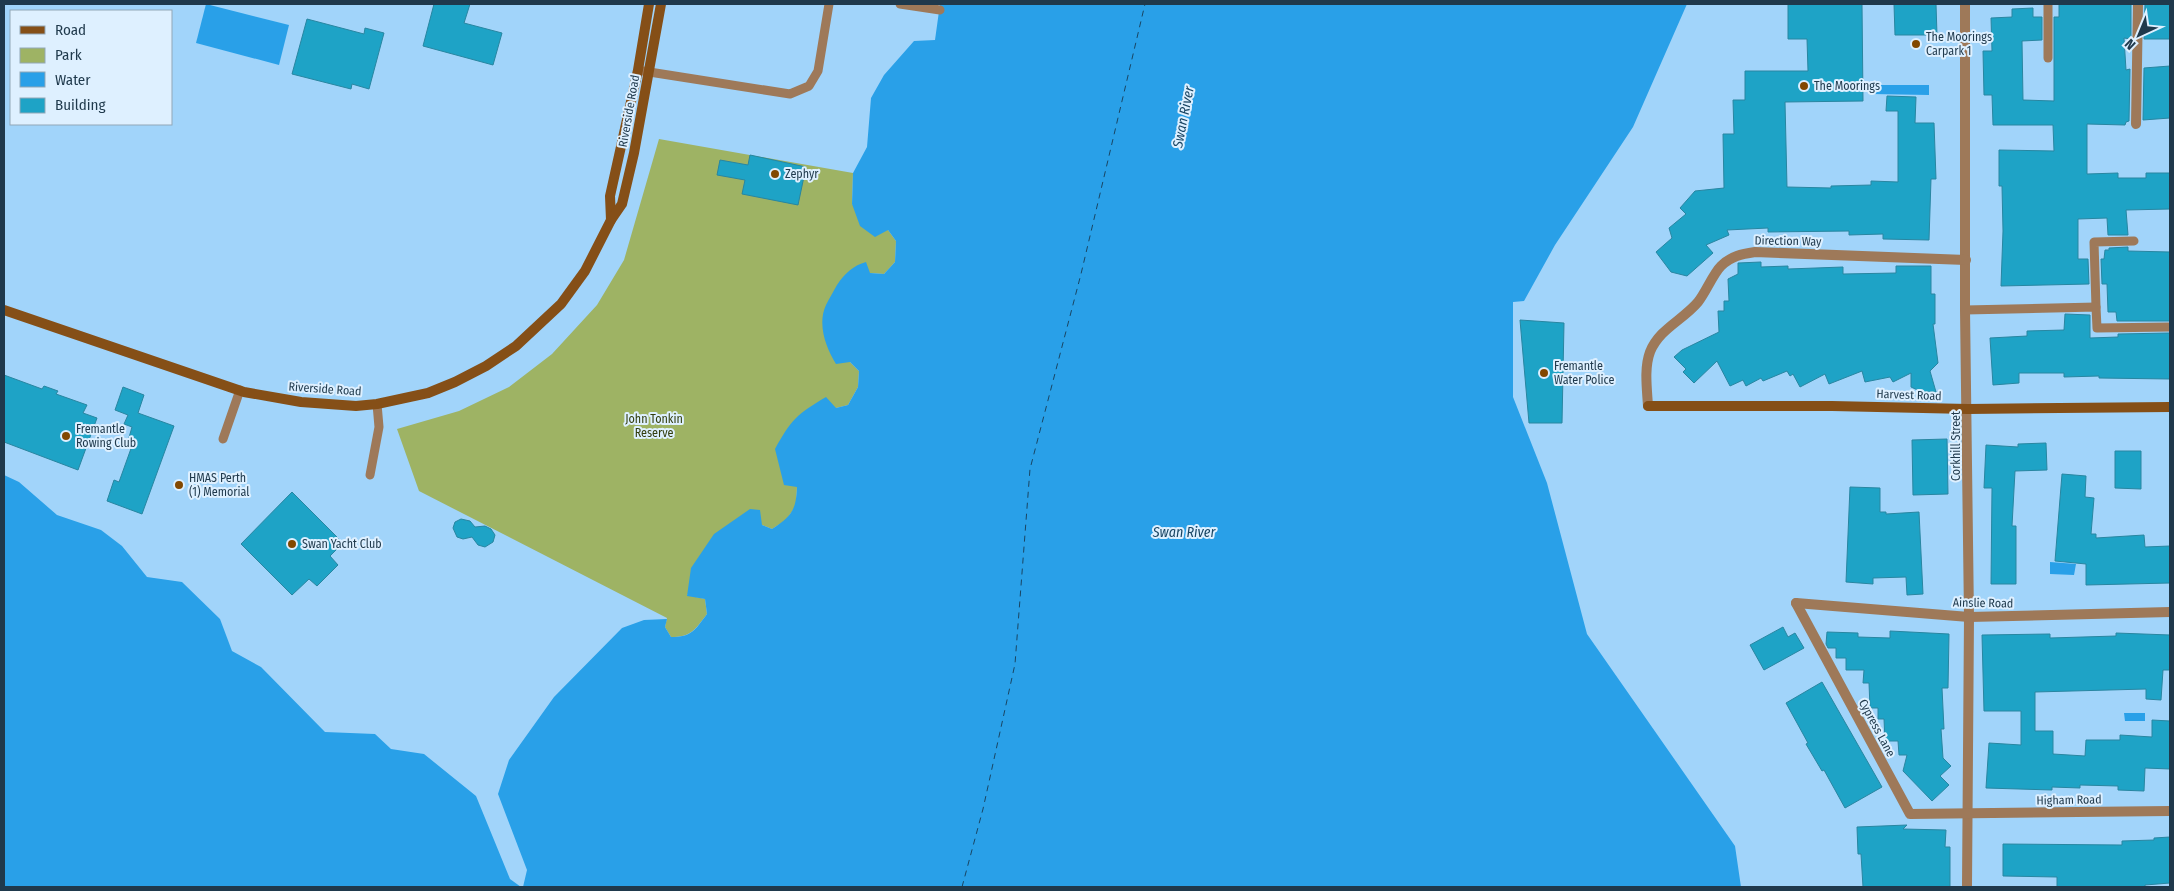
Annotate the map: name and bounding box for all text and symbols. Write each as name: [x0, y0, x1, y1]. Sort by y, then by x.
legend: [10, 10, 172, 125]
north arrow: [2114, 10, 2164, 60]
text: Road: [55, 21, 86, 39]
place label: The Moorings Carpark 1: [1926, 30, 1992, 58]
text: N: [2121, 35, 2139, 53]
marker: The Moorings Carpark 1: [1910, 38, 1922, 50]
text: Park: [55, 46, 82, 64]
text: Water: [55, 71, 91, 89]
street label: Riverside Road: [616, 74, 642, 148]
place label: The Moorings: [1814, 79, 1880, 93]
marker: The Moorings: [1798, 80, 1810, 92]
water label: Swan River: [1169, 84, 1198, 150]
text: Building: [55, 96, 106, 114]
place label: Zephyr: [785, 167, 819, 181]
marker: Zephyr: [769, 168, 781, 180]
street label: Direction Way: [1754, 233, 1822, 249]
place label: Fremantle Water Police: [1554, 359, 1615, 387]
marker: Fremantle Water Police: [1538, 367, 1550, 379]
street label: Riverside Road: [288, 379, 362, 399]
street label: Harvest Road: [1876, 387, 1942, 403]
street label: Corkhill Street: [1949, 411, 1963, 481]
park label: John Tonkin Reserve: [625, 412, 683, 440]
place label: Fremantle Rowing Club: [76, 422, 136, 450]
marker: Fremantle Rowing Club: [60, 430, 72, 442]
place label: HMAS Perth (1) Memorial: [189, 471, 249, 499]
marker: HMAS Perth (1) Memorial: [173, 479, 185, 491]
water label: Swan River: [1152, 524, 1216, 541]
place label: Swan Yacht Club: [302, 537, 382, 551]
marker: Swan Yacht Club: [286, 538, 298, 550]
street label: Ainslie Road: [1953, 595, 2013, 611]
street label: Cypress Lane: [1856, 697, 1898, 759]
street label: Higham Road: [2036, 792, 2102, 808]

